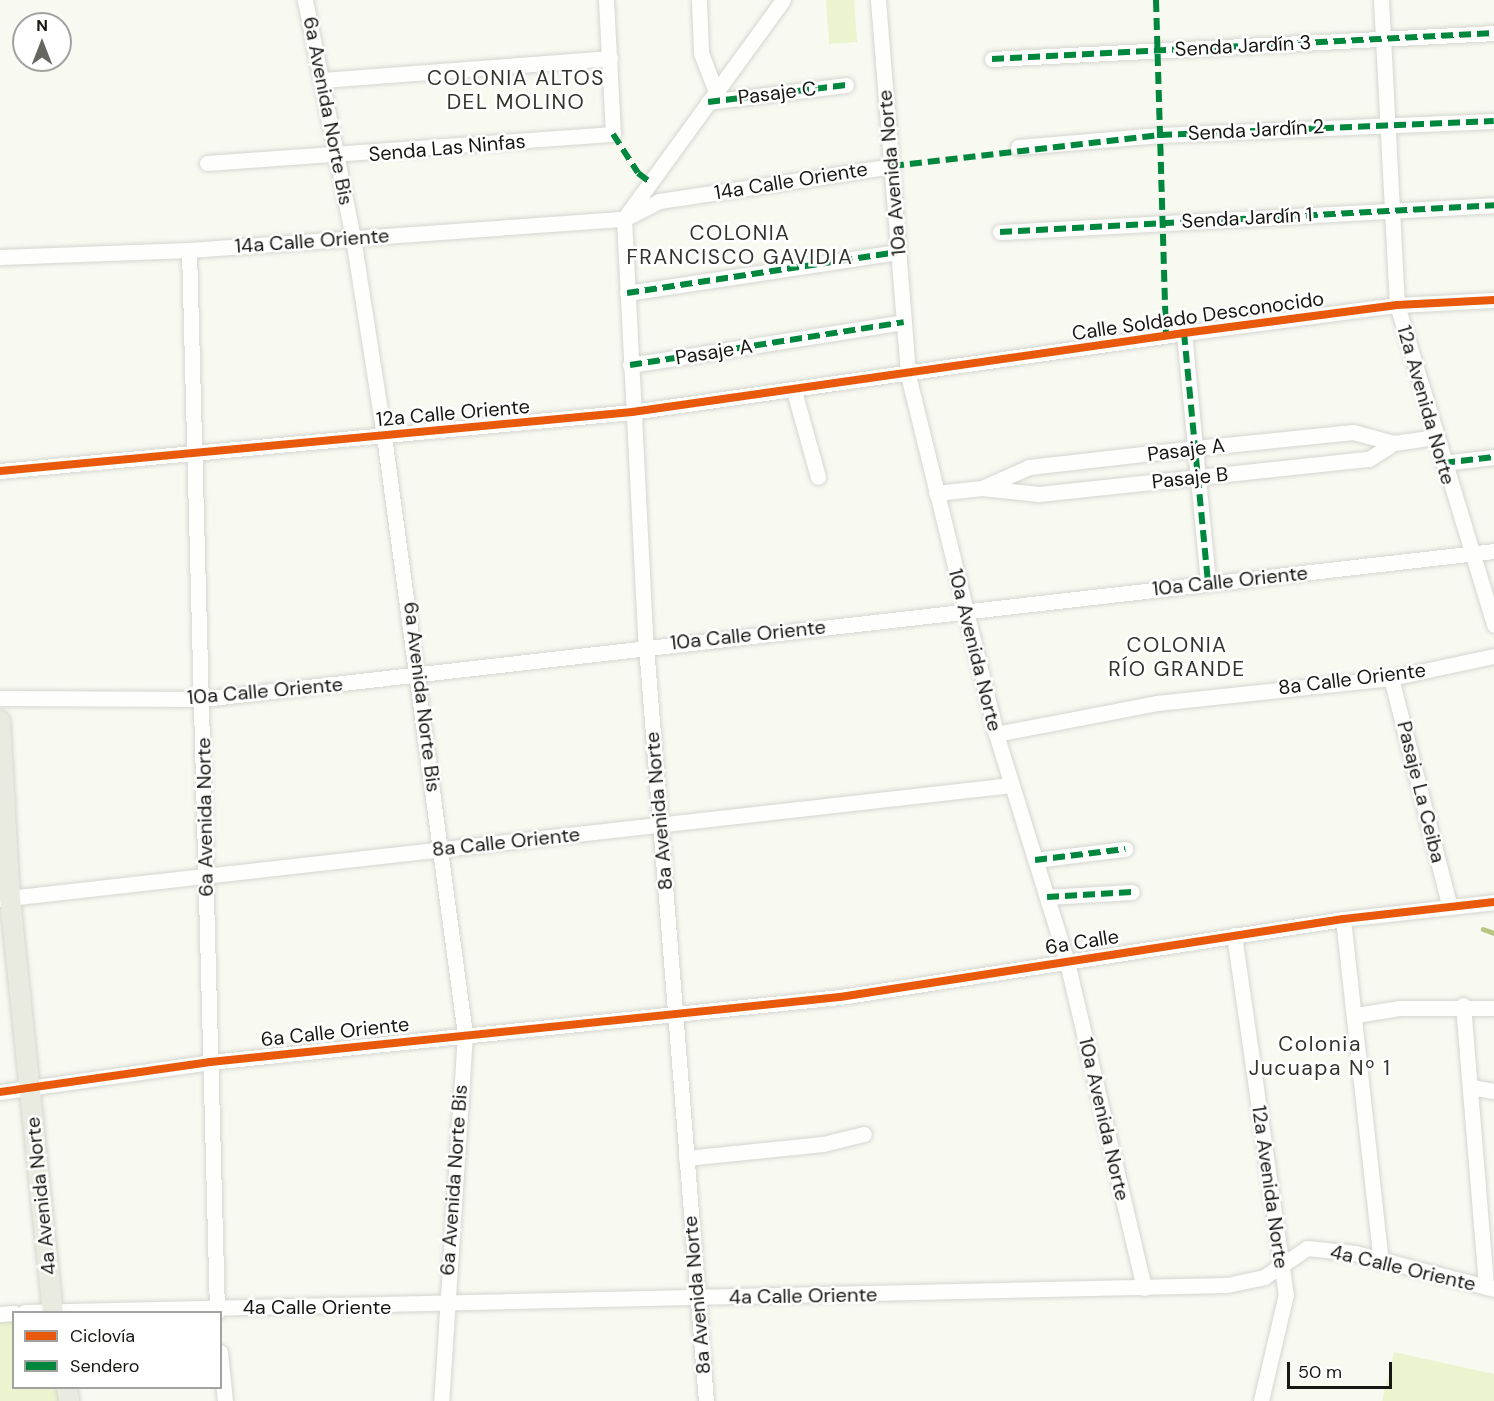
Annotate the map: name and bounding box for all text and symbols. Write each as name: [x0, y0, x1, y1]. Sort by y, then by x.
north arrow: [12, 12, 72, 72]
text: N: [36, 15, 48, 36]
street label: 6a Avenida Norte Bis: [298, 15, 358, 207]
street label: Senda Jardín 3: [1174, 30, 1312, 62]
district label: COLONIA ALTOS DEL MOLINO: [427, 65, 605, 115]
street label: Pasaje C: [736, 76, 818, 110]
street label: 10a Avenida Norte: [873, 89, 911, 257]
street label: Senda Jardín 2: [1187, 114, 1325, 146]
street label: Senda Las Ninfas: [368, 129, 526, 167]
street label: 14a Calle Oriente: [713, 157, 869, 205]
street label: Senda Jardín 1: [1181, 203, 1313, 233]
district label: COLONIA FRANCISCO GAVIDIA: [627, 220, 853, 270]
street label: 14a Calle Oriente: [234, 224, 390, 258]
street label: Calle Soldado Desconocido: [1070, 286, 1326, 346]
street label: 12a Avenida Norte: [1392, 323, 1460, 487]
street label: Pasaje A: [674, 334, 754, 370]
street label: 12a Calle Oriente: [375, 394, 531, 432]
street label: Pasaje A: [1146, 433, 1226, 467]
street label: Pasaje B: [1151, 462, 1229, 494]
street label: 10a Calle Oriente: [1151, 561, 1309, 601]
street label: 10a Avenida Norte: [943, 566, 1007, 734]
street label: 6a Avenida Norte Bis: [398, 600, 446, 794]
street label: 10a Calle Oriente: [669, 615, 827, 655]
district label: COLONIA RÍO GRANDE: [1108, 632, 1246, 682]
street label: 8a Calle Oriente: [1277, 658, 1427, 700]
street label: 10a Calle Oriente: [186, 672, 344, 710]
street label: Pasaje La Ceiba: [1392, 719, 1450, 865]
street label: 8a Avenida Norte: [640, 731, 678, 891]
street label: 6a Avenida Norte: [192, 737, 218, 897]
street label: 8a Calle Oriente: [431, 822, 581, 862]
street label: 6a Calle: [1043, 924, 1121, 960]
street label: 6a Calle Oriente: [260, 1012, 410, 1052]
district label: Colonia Jucuapa Nº 1: [1258, 1031, 1382, 1081]
street label: 10a Avenida Norte: [1074, 1035, 1134, 1203]
street label: 6a Avenida Norte Bis: [435, 1084, 473, 1276]
street label: 12a Avenida Norte: [1247, 1104, 1293, 1270]
street label: 4a Avenida Norte: [21, 1116, 61, 1276]
street label: 8a Avenida Norte: [678, 1215, 716, 1375]
street label: 4a Calle Oriente: [1328, 1240, 1478, 1296]
street label: 4a Calle Oriente: [729, 1283, 877, 1309]
street label: 4a Calle Oriente: [243, 1295, 391, 1319]
legend: [12, 1311, 222, 1389]
text: Ciclovía: [70, 1324, 135, 1348]
scale bar: [1290, 1350, 1395, 1388]
text: Sendero: [70, 1354, 140, 1378]
text: 50 m: [1298, 1360, 1342, 1384]

